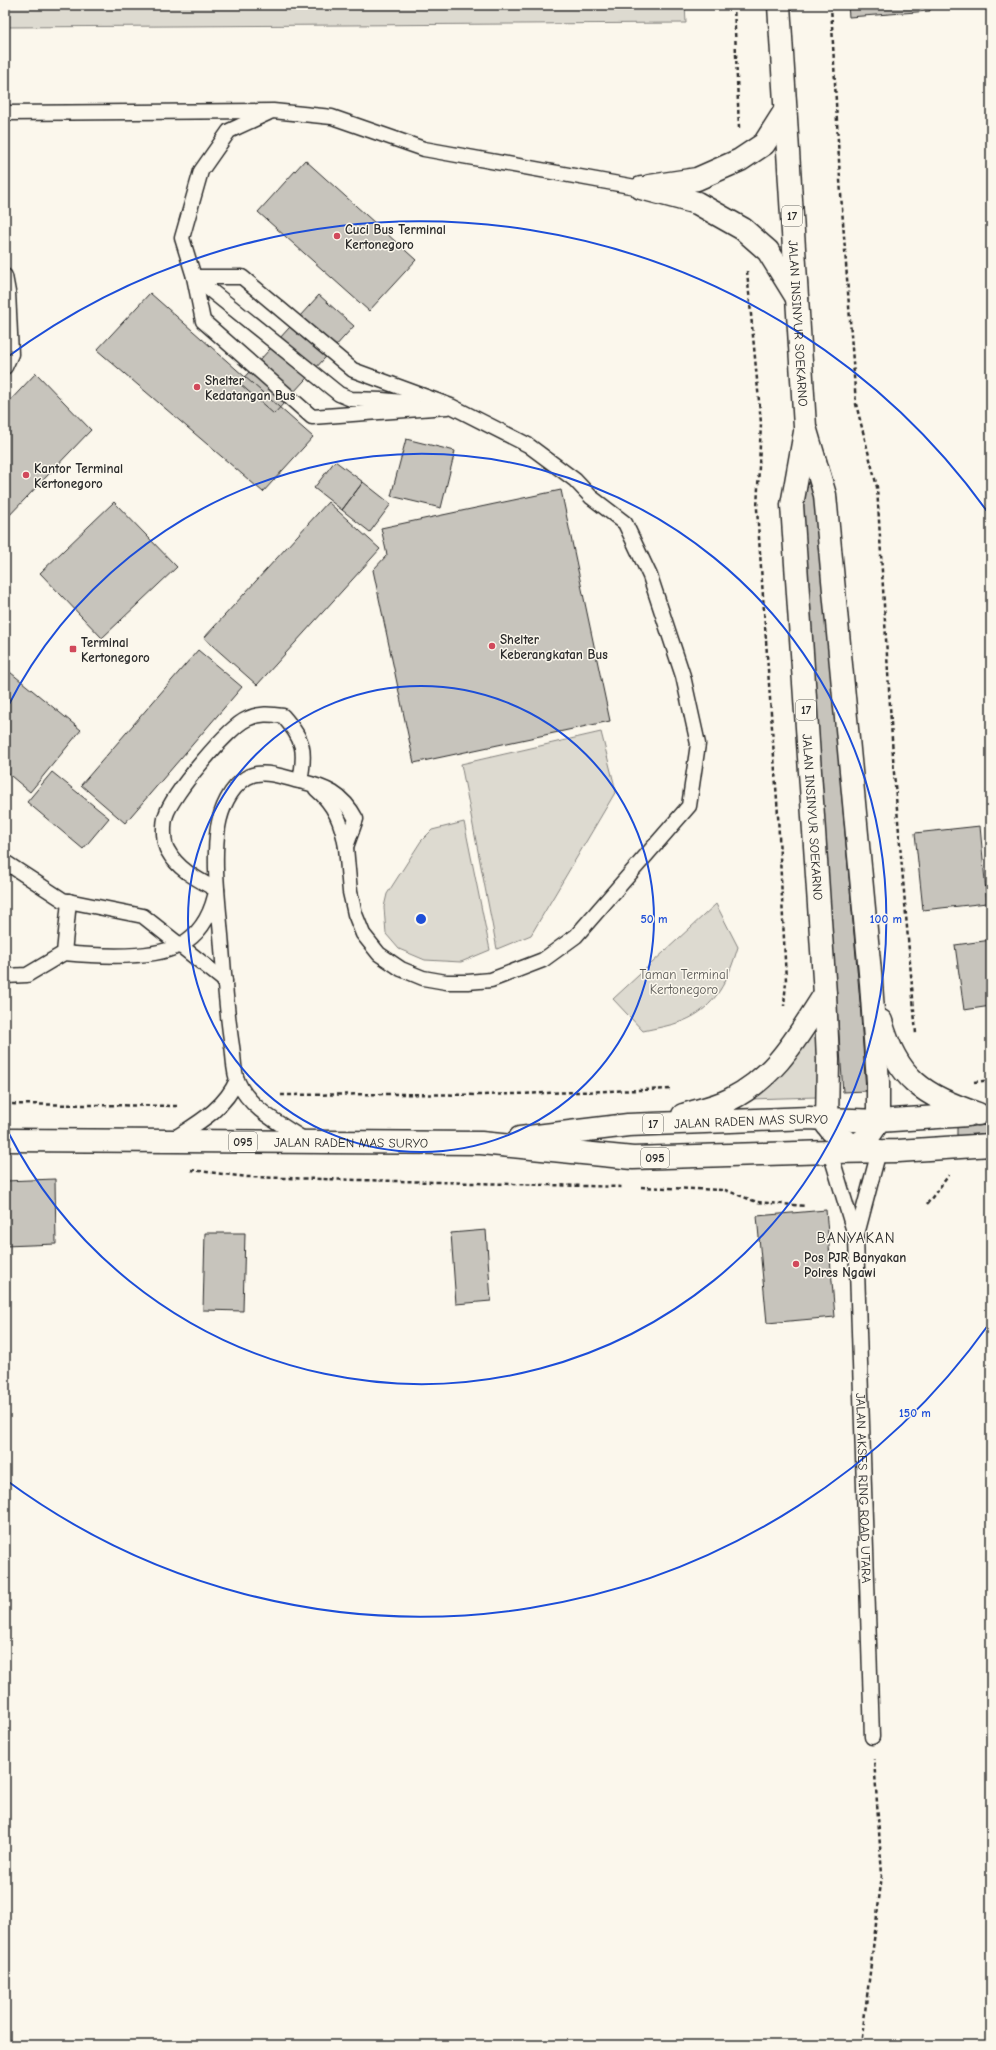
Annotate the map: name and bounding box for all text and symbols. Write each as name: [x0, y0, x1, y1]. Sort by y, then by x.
road number: 17: [782, 206, 802, 226]
place label: Cuci Bus Terminal Kertonegoro: [345, 222, 446, 252]
marker: Cuci Bus Terminal Kertonegoro: [332, 231, 342, 241]
street label: JALAN INSINYUR SOEKARNO: [786, 240, 811, 407]
place label: Shelter Kedatangan Bus: [205, 373, 296, 403]
marker: Shelter Kedatangan Bus: [192, 382, 202, 392]
place label: Kantor Terminal Kertonegoro: [34, 461, 123, 491]
marker: Kantor Terminal Kertonegoro: [21, 470, 31, 480]
place label: Shelter Keberangkatan Bus: [500, 632, 608, 662]
place label: Terminal Kertonegoro: [81, 635, 150, 665]
marker: Shelter Keberangkatan Bus: [487, 641, 497, 651]
marker: Terminal Kertonegoro: [68, 644, 78, 654]
road number: 17: [796, 700, 816, 720]
street label: JALAN INSINYUR SOEKARNO: [800, 733, 826, 901]
centre of rings: [414, 912, 428, 926]
text: 50 m: [640, 912, 668, 926]
text: 100 m: [870, 912, 902, 926]
park label: Taman Terminal Kertonegoro: [639, 967, 729, 997]
street label: JALAN RADEN MAS SURYO: [674, 1110, 829, 1131]
road number: 17: [643, 1114, 663, 1134]
road number: 095: [229, 1132, 257, 1152]
street label: JALAN RADEN MAS SURYO: [274, 1134, 428, 1150]
road number: 095: [641, 1148, 669, 1168]
district label: BANYAKAN: [816, 1229, 896, 1247]
place label: Pos PJR Banyakan Polres Ngawi: [804, 1250, 906, 1280]
marker: Pos PJR Banyakan Polres Ngawi: [791, 1259, 801, 1269]
street label: JALAN AKSES RING ROAD UTARA: [853, 1392, 875, 1584]
text: 150 m: [899, 1406, 931, 1420]

